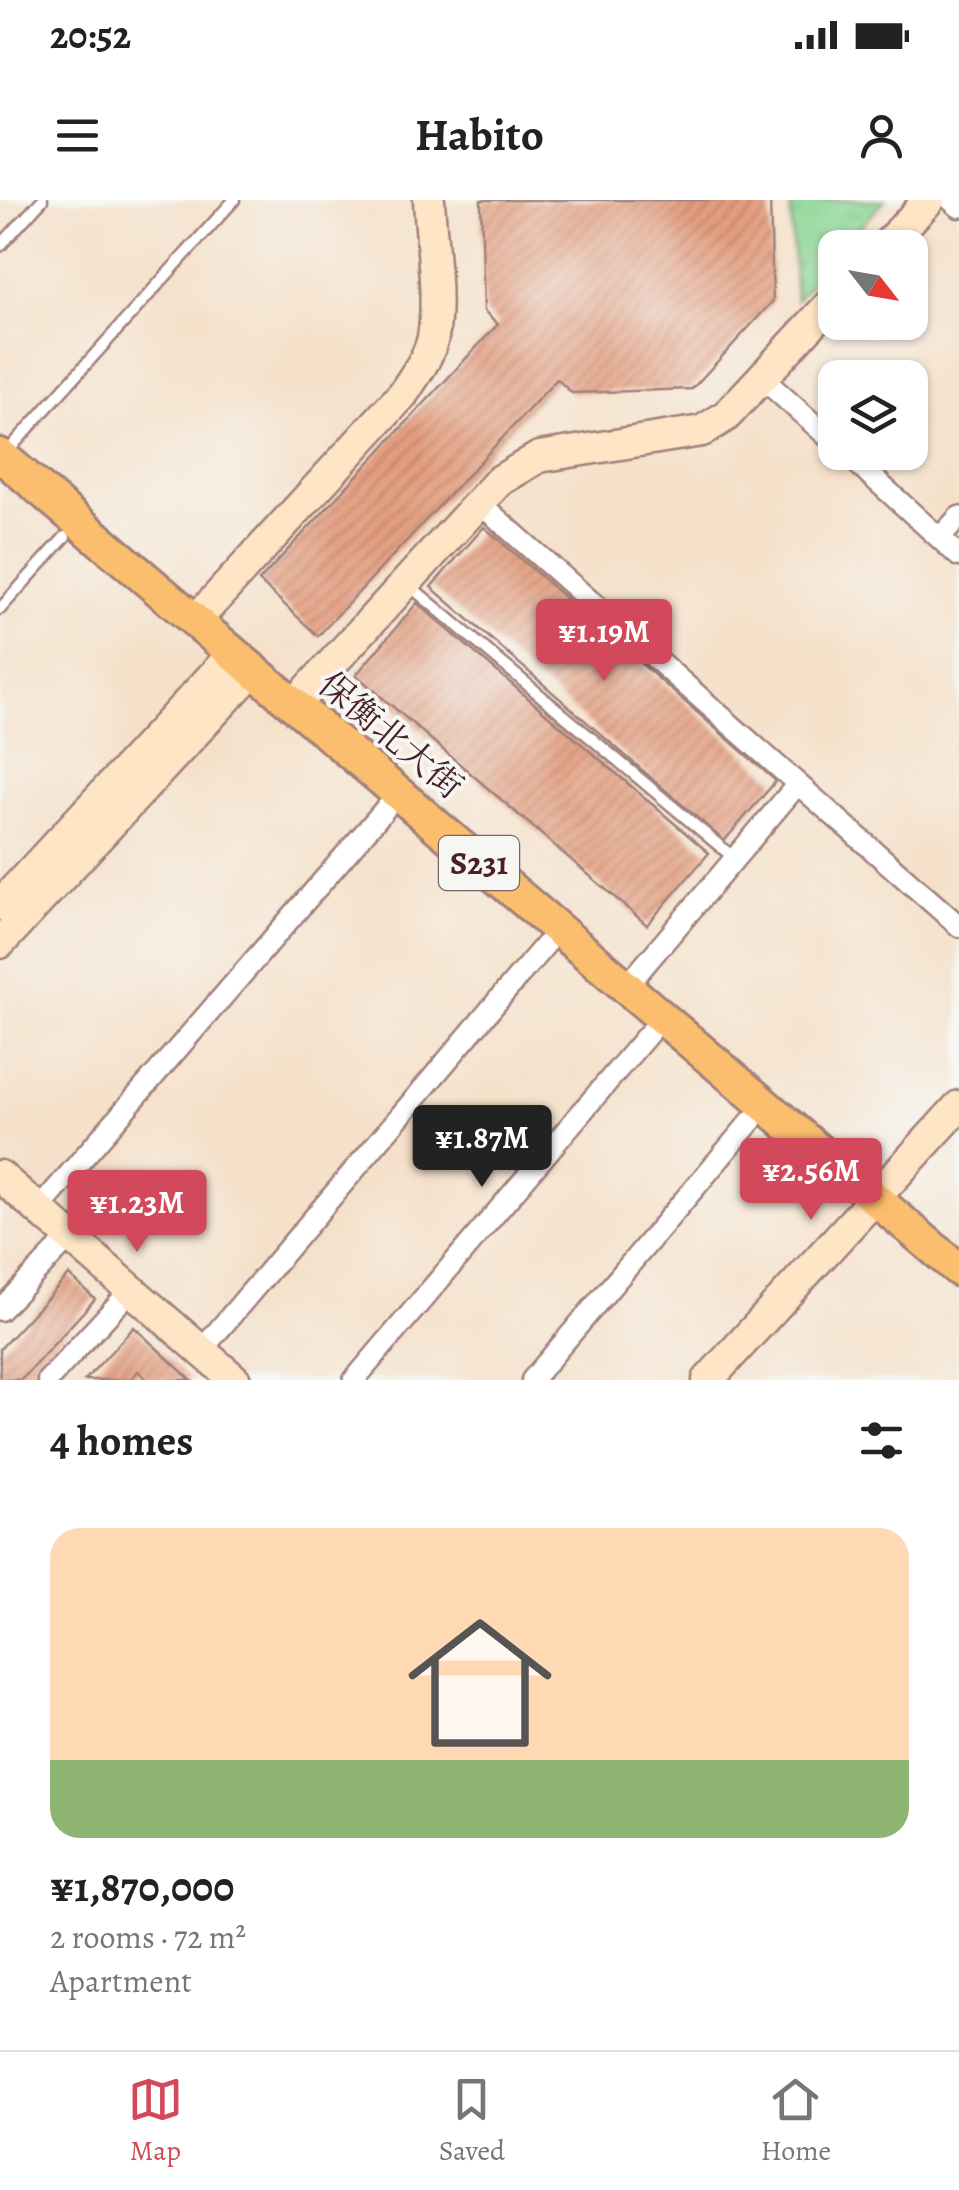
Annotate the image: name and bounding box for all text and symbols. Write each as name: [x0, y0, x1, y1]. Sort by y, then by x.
text: 20:52: [50, 9, 131, 61]
text: Habito: [415, 104, 544, 166]
icon: menu: [50, 108, 105, 163]
icon: person: [854, 108, 909, 163]
north arrow: [818, 230, 928, 340]
map controls: [818, 230, 928, 470]
button: layers: [818, 360, 928, 470]
pin: ¥1.19M: [523, 599, 685, 684]
text: ¥1.19M: [558, 609, 650, 653]
street label: 保衡北大街: [309, 660, 473, 810]
road number: S231: [439, 836, 519, 890]
pin: ¥1.87M: [401, 1105, 563, 1190]
text: ¥1.87M: [435, 1115, 529, 1159]
pin: ¥2.56M: [730, 1138, 892, 1223]
text: ¥2.56M: [762, 1148, 860, 1192]
pin: ¥1.23M: [56, 1170, 218, 1255]
text: ¥1.23M: [90, 1180, 184, 1224]
text: 4 homes: [50, 1412, 193, 1469]
icon: filters: [854, 1413, 909, 1468]
icon: home: [390, 1593, 570, 1773]
text: ¥1,870,000: [50, 1858, 234, 1915]
text: 2 rooms · 72 m²: [50, 1915, 246, 1959]
text: Apartment: [50, 1959, 192, 2003]
tab: Map: [128, 2072, 183, 2170]
tab: Saved: [439, 2072, 505, 2170]
tab: Home: [761, 2072, 831, 2170]

